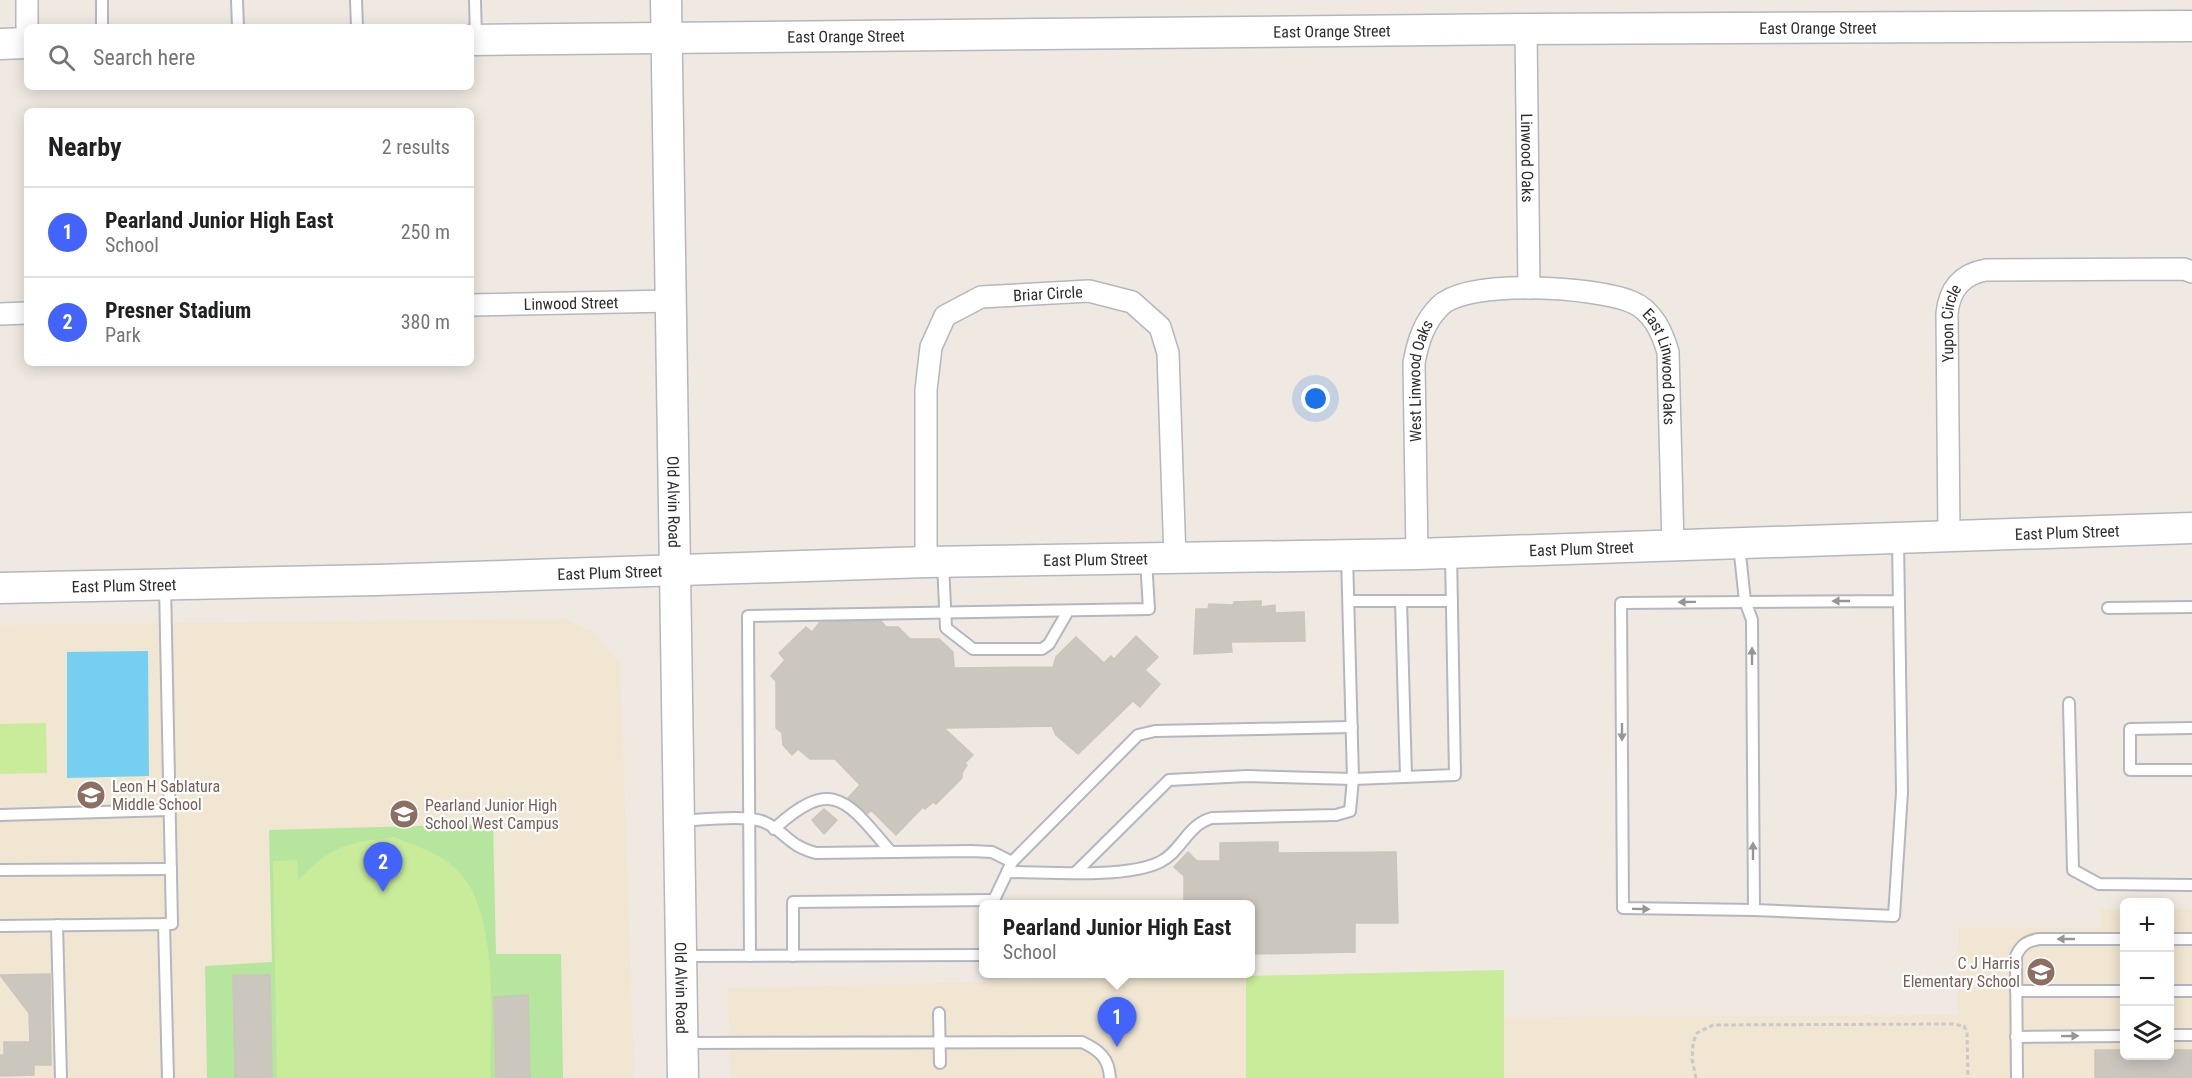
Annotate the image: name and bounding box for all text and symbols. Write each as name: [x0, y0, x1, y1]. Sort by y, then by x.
street label: East Orange Street: [1759, 18, 1877, 38]
street label: East Orange Street: [1273, 21, 1391, 42]
search box: [24, 24, 474, 90]
street label: East Orange Street: [787, 26, 905, 47]
icon: search: [45, 41, 78, 74]
text: Search here: [93, 45, 195, 70]
street label: Linwood Oaks: [1517, 113, 1537, 203]
text: Nearby: [48, 132, 122, 162]
text: 2 results: [382, 135, 450, 159]
text: Pearland Junior High East: [105, 208, 333, 233]
text: 1: [62, 220, 73, 244]
text: 250 m: [401, 220, 450, 244]
text: School: [105, 233, 159, 257]
street label: Yupon Circle: [1938, 281, 1965, 363]
street label: Briar Circle: [1013, 282, 1083, 305]
street label: Linwood Street: [524, 293, 619, 314]
text: Presner Stadium: [105, 298, 251, 323]
street label: East Linwood Oaks: [1639, 305, 1679, 425]
text: 2: [62, 310, 73, 334]
text: 380 m: [401, 310, 450, 334]
street label: West Linwood Oaks: [1405, 316, 1437, 442]
text: Park: [105, 323, 141, 347]
your location: [1301, 384, 1330, 413]
street label: Old Alvin Road: [663, 456, 684, 548]
street label: East Plum Street: [2015, 521, 2120, 544]
street label: East Plum Street: [1529, 538, 1634, 560]
street label: East Plum Street: [1043, 549, 1148, 570]
street label: East Plum Street: [557, 562, 663, 584]
street label: East Plum Street: [71, 575, 177, 596]
one-way arrow: [1831, 596, 1850, 606]
one-way arrow: [1677, 597, 1696, 607]
one-way arrow: [1747, 647, 1757, 666]
one-way arrow: [1617, 722, 1627, 741]
place label: Leon H Sablatura Middle School: [112, 777, 220, 814]
school or university icon: Leon H Sablatura Middle School: [75, 779, 107, 811]
place label: Pearland Junior High School West Campus: [425, 796, 559, 833]
school or university icon: Pearland Junior High School West Campus: [388, 798, 420, 830]
pin: 2: [364, 842, 403, 892]
one-way arrow: [1748, 842, 1758, 861]
map controls: [2120, 898, 2174, 1060]
button: +: [2120, 898, 2174, 952]
popup: [979, 900, 1255, 978]
one-way arrow: [1632, 904, 1651, 913]
text: Pearland Junior High East: [1003, 915, 1231, 940]
one-way arrow: [2056, 934, 2075, 944]
text: School: [1003, 940, 1057, 964]
street label: Old Alvin Road: [671, 942, 691, 1034]
button: −: [2120, 952, 2174, 1006]
place label: C J Harris Elementary School: [1903, 954, 2020, 991]
school or university icon: C J Harris Elementary School: [2025, 956, 2057, 988]
pin: 1: [1098, 998, 1136, 1047]
button: layers: [2120, 1006, 2174, 1060]
one-way arrow: [2061, 1031, 2080, 1041]

